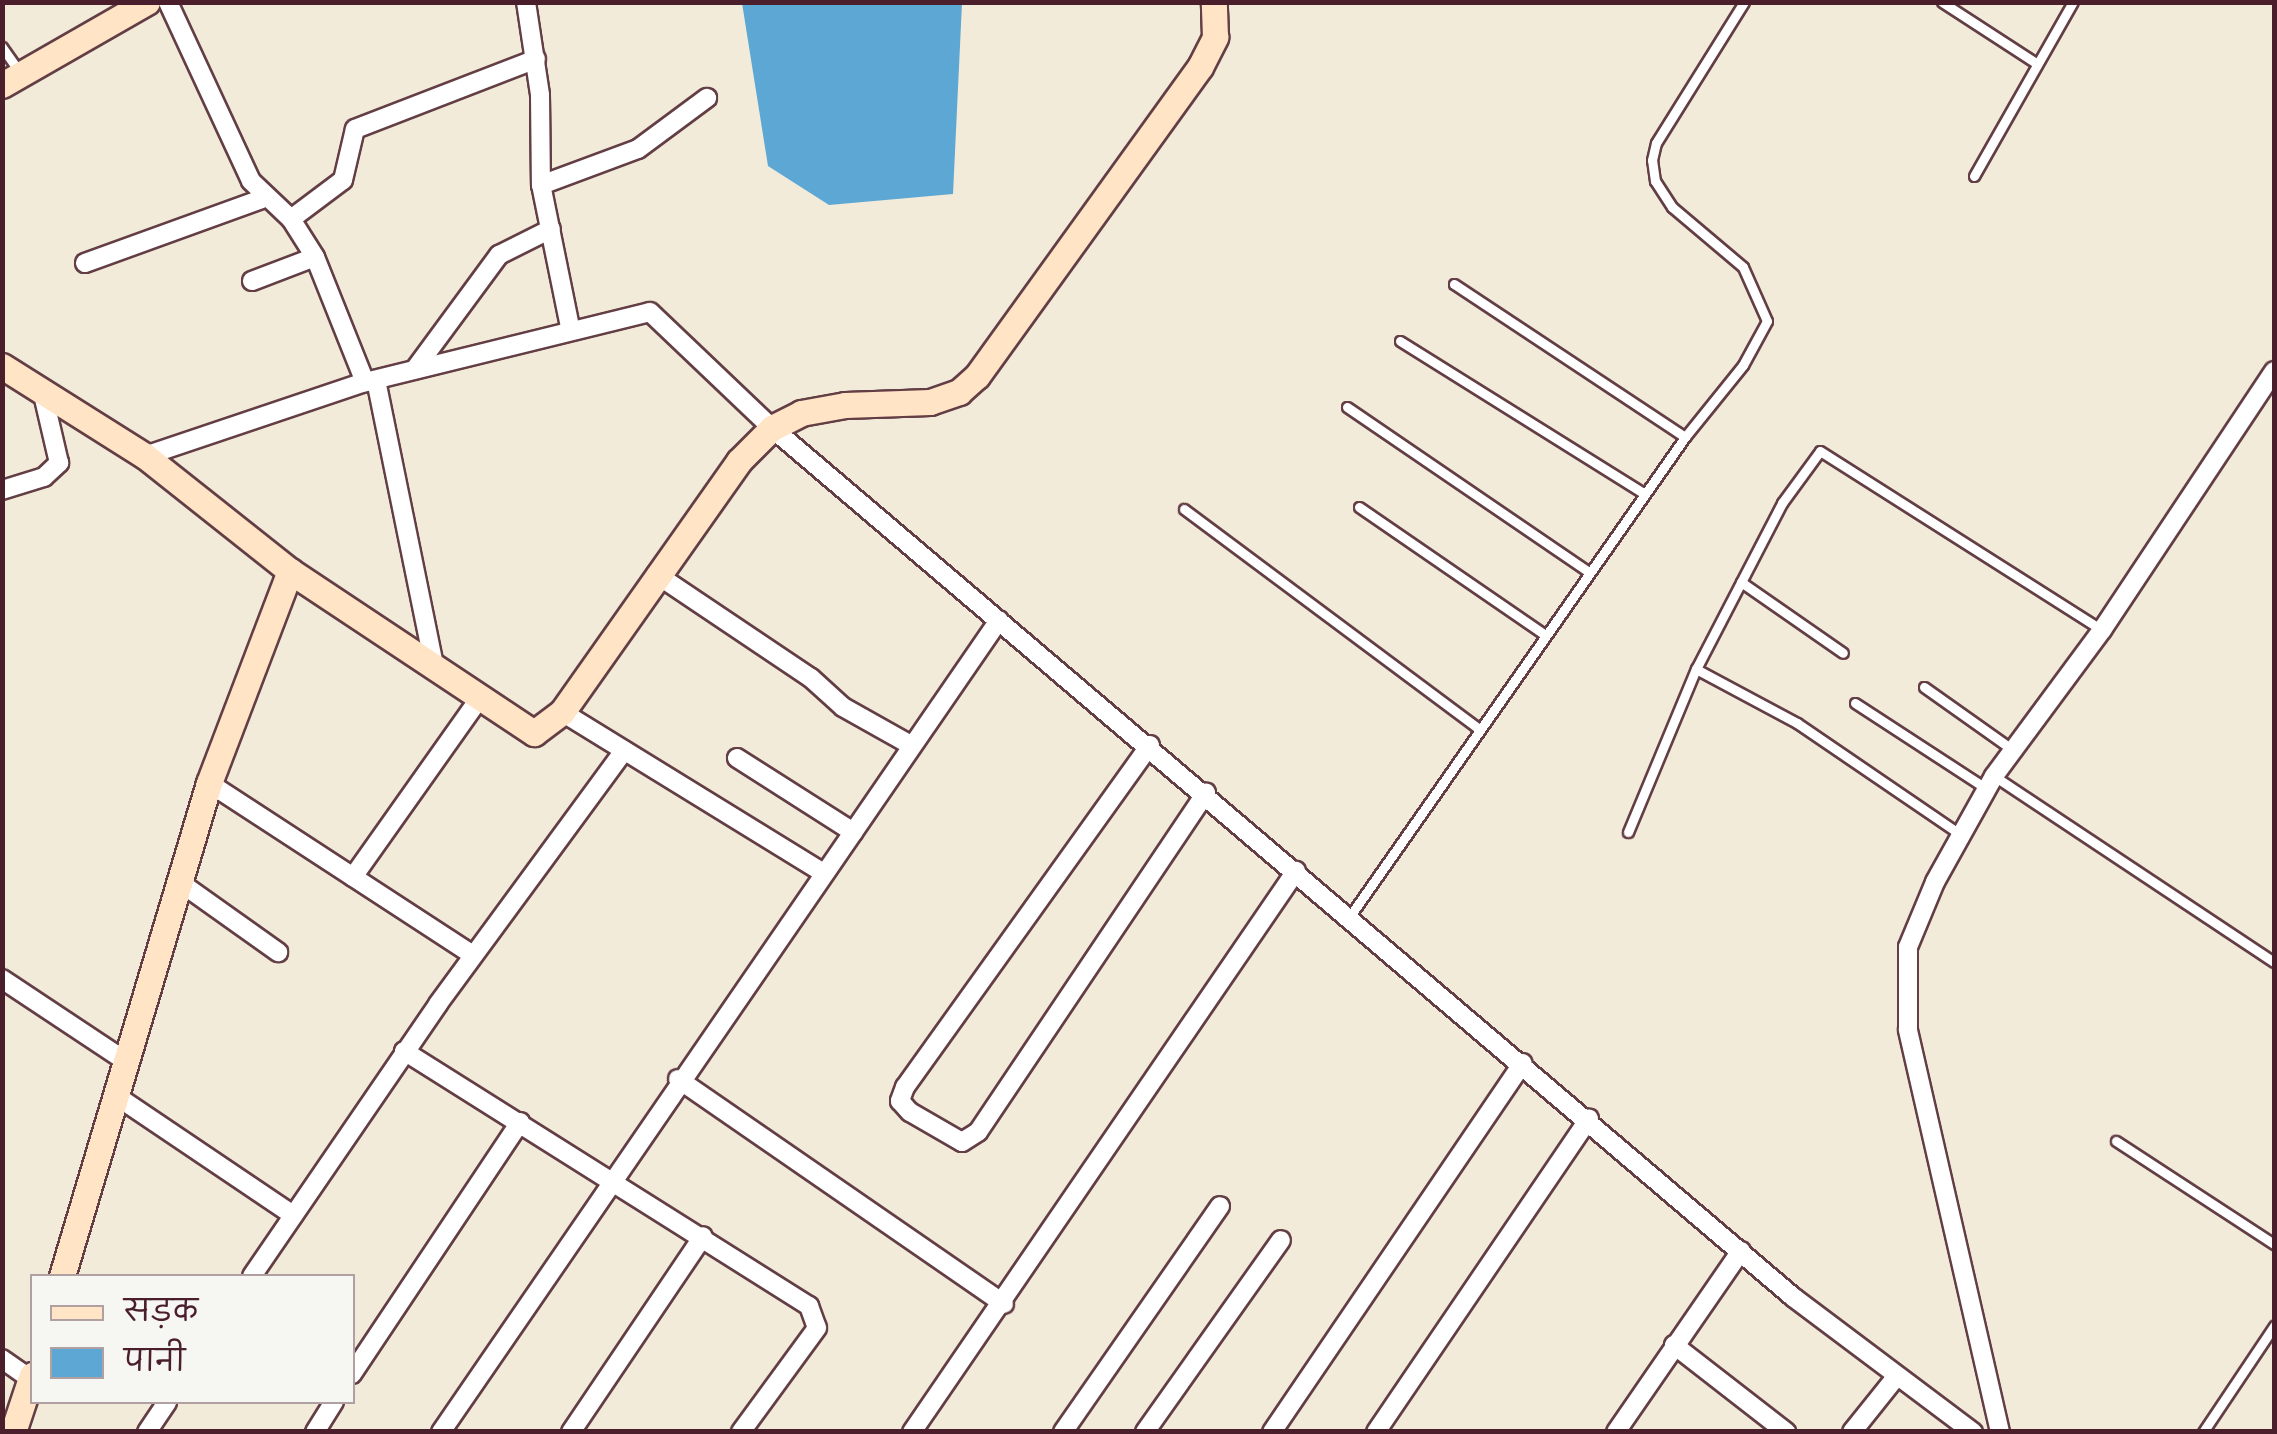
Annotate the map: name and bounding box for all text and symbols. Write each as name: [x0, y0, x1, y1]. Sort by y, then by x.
legend: [30, 1274, 355, 1404]
text: सड़क: [124, 1292, 198, 1336]
text: पानी: [124, 1342, 185, 1386]

